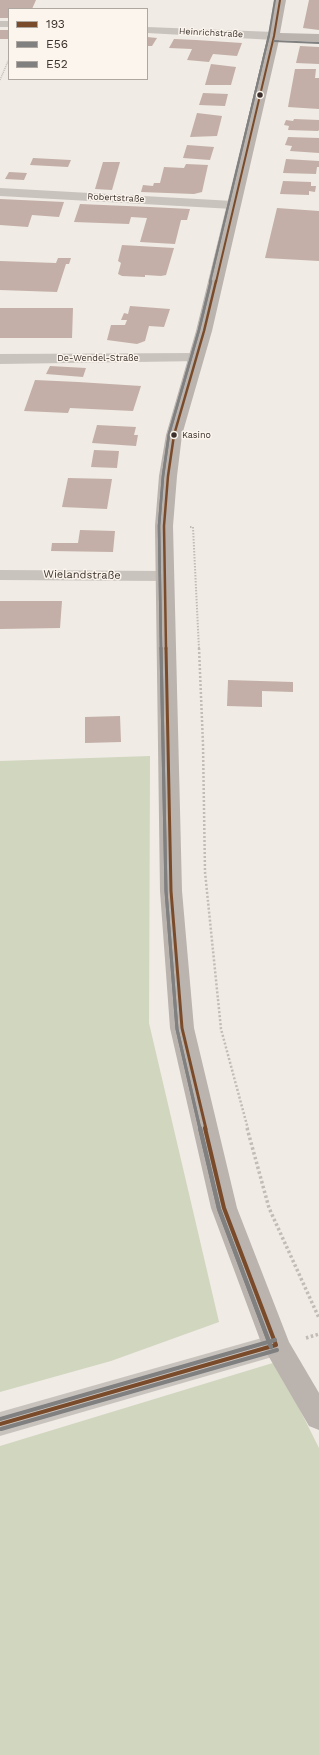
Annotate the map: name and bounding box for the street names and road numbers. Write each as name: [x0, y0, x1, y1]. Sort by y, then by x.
street label: Heinrichstraße: [179, 26, 243, 40]
street label: Robertstraße: [87, 191, 145, 205]
street label: De-Wendel-Straße: [57, 353, 139, 363]
street label: Wielandstraße: [43, 568, 121, 582]

